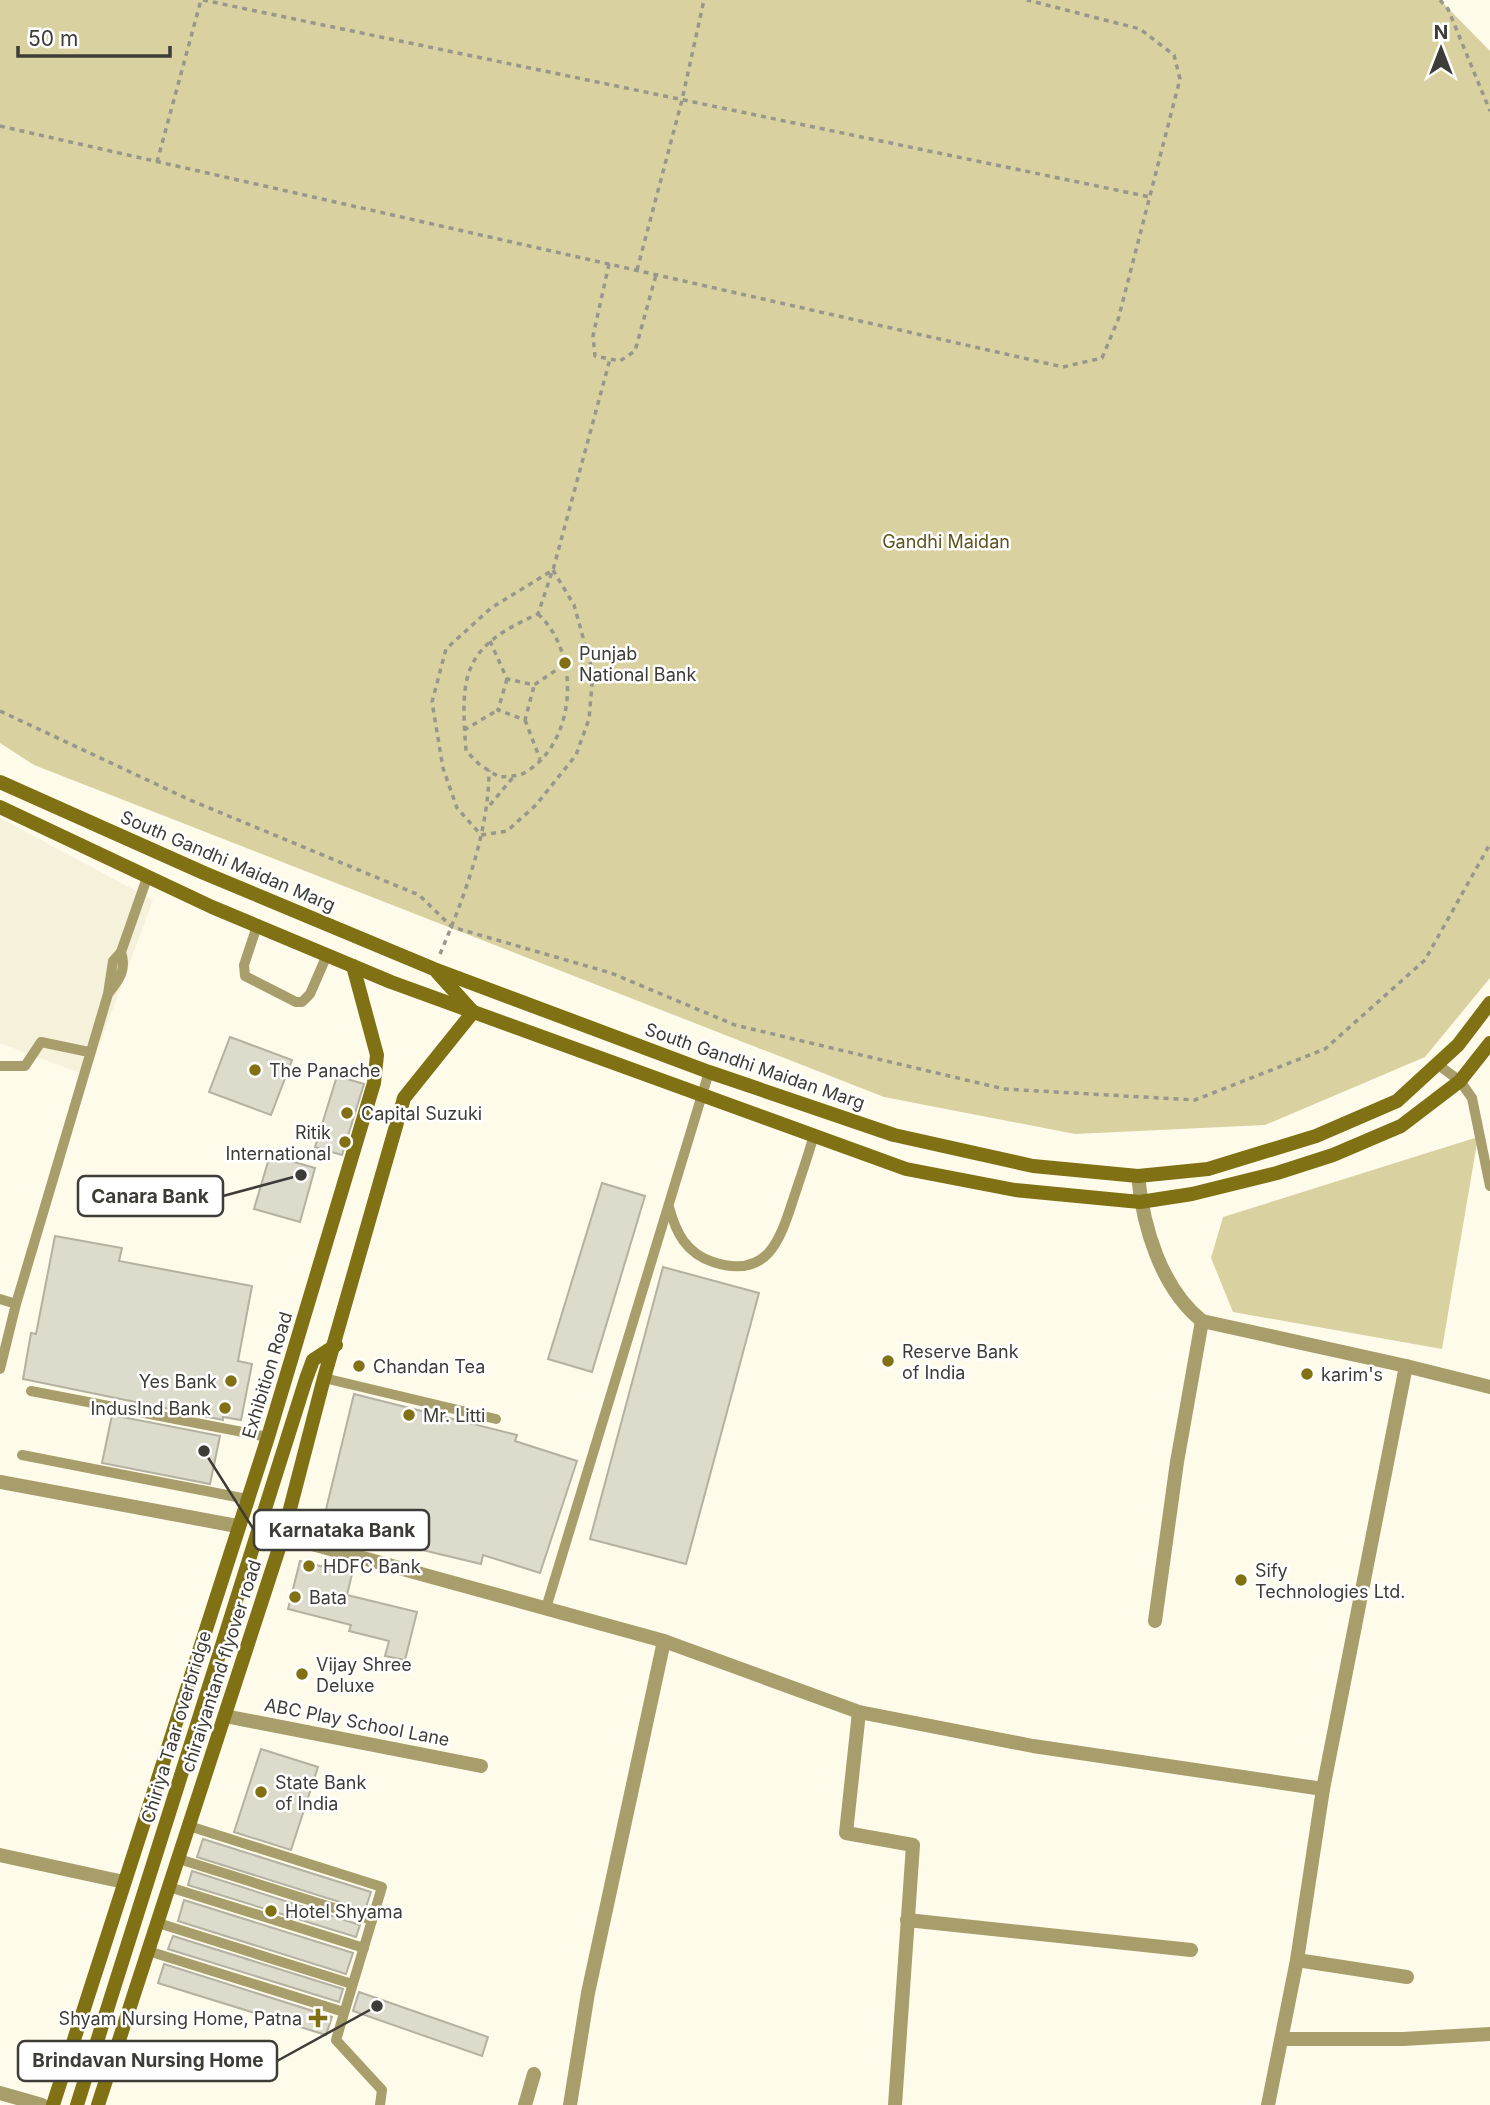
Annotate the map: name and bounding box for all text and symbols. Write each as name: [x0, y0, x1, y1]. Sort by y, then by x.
scale bar: [18, 14, 170, 58]
north arrow: [1406, 14, 1476, 84]
text: N: [1434, 21, 1448, 44]
text: 50 m: [28, 26, 78, 51]
park label: Gandhi Maidan: [882, 531, 1010, 552]
place label: Punjab National Bank: [579, 643, 696, 685]
marker: Punjab National Bank: [557, 655, 573, 671]
street label: South Gandhi Maidan Marg: [117, 806, 339, 916]
street label: South Gandhi Maidan Marg: [642, 1018, 868, 1114]
place label: The Panache: [269, 1060, 381, 1081]
marker: The Panache: [247, 1062, 263, 1078]
place label: Capital Suzuki: [361, 1103, 482, 1124]
marker: Capital Suzuki: [339, 1105, 355, 1121]
place label: Ritik International: [225, 1122, 331, 1164]
marker: Ritik International: [337, 1134, 353, 1150]
callout: Canara Bank: [78, 1176, 223, 1216]
text: Canara Bank: [91, 1185, 209, 1208]
street label: Exhibition Road: [238, 1309, 296, 1441]
place label: Reserve Bank of India: [902, 1341, 1019, 1383]
marker: Reserve Bank of India: [880, 1353, 896, 1369]
place label: Chandan Tea: [373, 1356, 485, 1377]
marker: Chandan Tea: [351, 1358, 367, 1374]
place label: karim's: [1321, 1364, 1383, 1385]
marker: karim's: [1299, 1366, 1315, 1382]
place label: Yes Bank: [139, 1371, 217, 1392]
marker: Yes Bank: [223, 1373, 239, 1389]
place label: IndusInd Bank: [90, 1398, 211, 1419]
marker: IndusInd Bank: [217, 1400, 233, 1416]
place label: Mr. Litti: [423, 1405, 485, 1426]
marker: Mr. Litti: [401, 1407, 417, 1423]
callout: Karnataka Bank: [254, 1510, 429, 1550]
text: Karnataka Bank: [269, 1519, 415, 1542]
place label: HDFC Bank: [323, 1556, 421, 1577]
street label: chiraiyantand flyover road: [177, 1557, 265, 1775]
marker: HDFC Bank: [301, 1558, 317, 1574]
place label: Sify Technologies Ltd.: [1255, 1560, 1405, 1602]
marker: Sify Technologies Ltd.: [1233, 1572, 1249, 1588]
place label: Bata: [309, 1587, 347, 1608]
marker: Bata: [287, 1589, 303, 1605]
street label: Chiriya Taar overbridge: [137, 1628, 215, 1826]
place label: Vijay Shree Deluxe: [316, 1654, 412, 1696]
marker: Vijay Shree Deluxe: [294, 1666, 310, 1682]
street label: ABC Play School Lane: [263, 1694, 451, 1750]
place label: State Bank of India: [275, 1772, 366, 1814]
marker: State Bank of India: [253, 1784, 269, 1800]
place label: Hotel Shyama: [285, 1901, 403, 1922]
marker: Hotel Shyama: [263, 1903, 279, 1919]
place label: Shyam Nursing Home, Patna: [59, 2008, 302, 2029]
marker: Shyam Nursing Home, Patna: [308, 2008, 328, 2028]
callout: Brindavan Nursing Home: [18, 2041, 277, 2081]
text: Brindavan Nursing Home: [32, 2049, 264, 2072]

